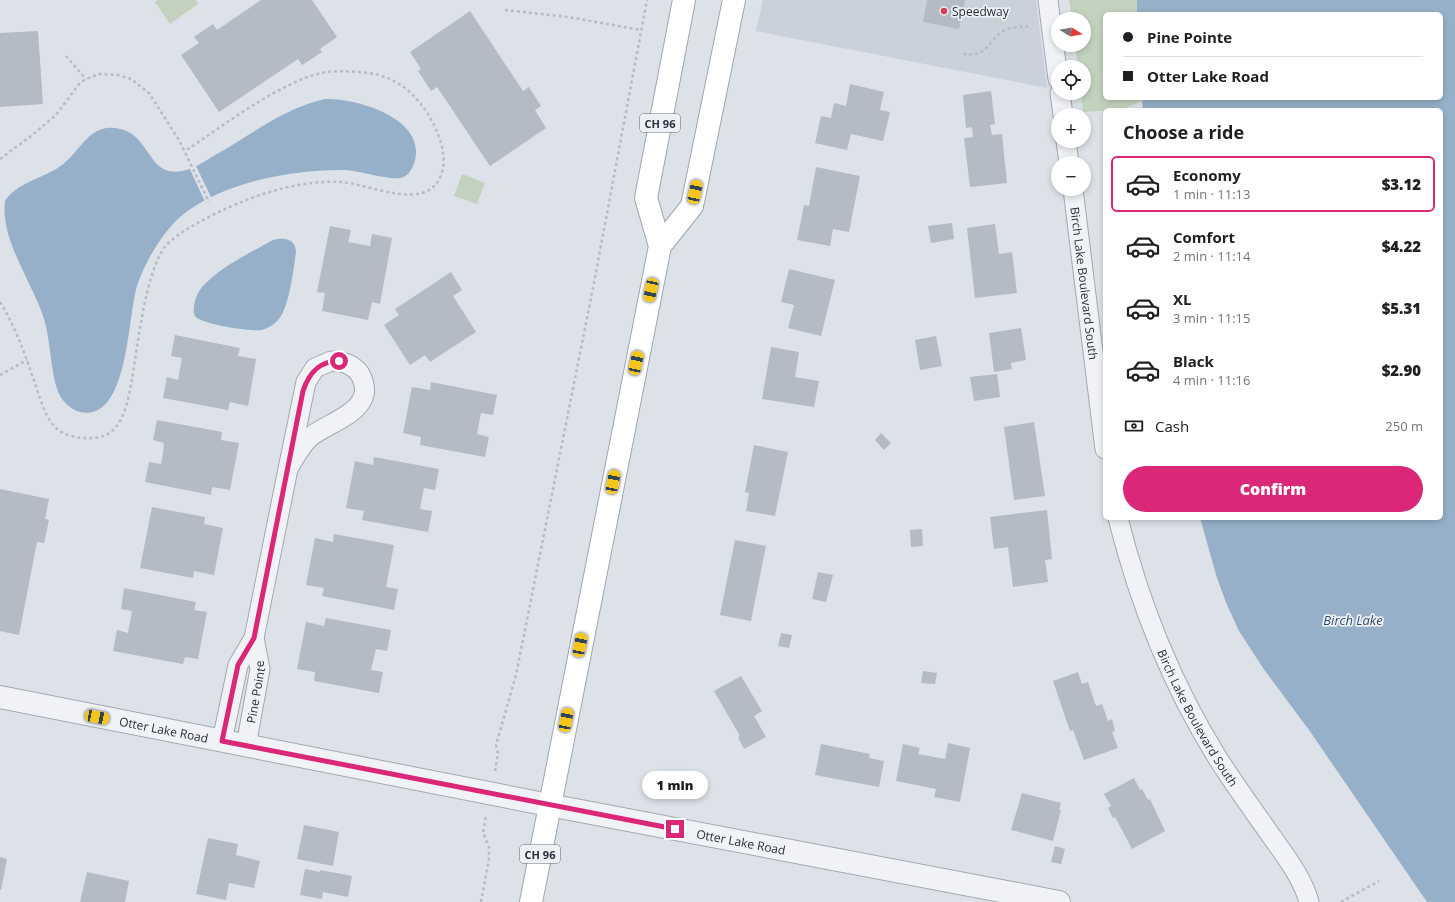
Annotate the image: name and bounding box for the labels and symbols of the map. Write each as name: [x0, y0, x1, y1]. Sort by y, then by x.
place label: Speedway: [952, 3, 1010, 20]
marker: Speedway: [939, 6, 949, 16]
north arrow: [1051, 12, 1091, 52]
road number: CH 96: [640, 114, 680, 132]
car: [687, 179, 703, 205]
street label: Birch Lake Boulevard South: [1067, 206, 1102, 361]
car: [643, 277, 659, 303]
car: [628, 350, 644, 376]
route start: [330, 352, 348, 370]
car: [605, 469, 621, 495]
water label: Birch Lake: [1323, 611, 1383, 629]
car: [572, 632, 588, 658]
street label: Birch Lake Boulevard South: [1154, 646, 1242, 790]
street label: Pine Pointe: [242, 659, 269, 725]
car: [558, 707, 574, 733]
car: [84, 709, 110, 725]
street label: Otter Lake Road: [118, 712, 210, 746]
callout: 1 min: [642, 771, 708, 799]
route end: [666, 820, 684, 838]
street label: Otter Lake Road: [695, 825, 787, 858]
road number: CH 96: [520, 845, 560, 863]

